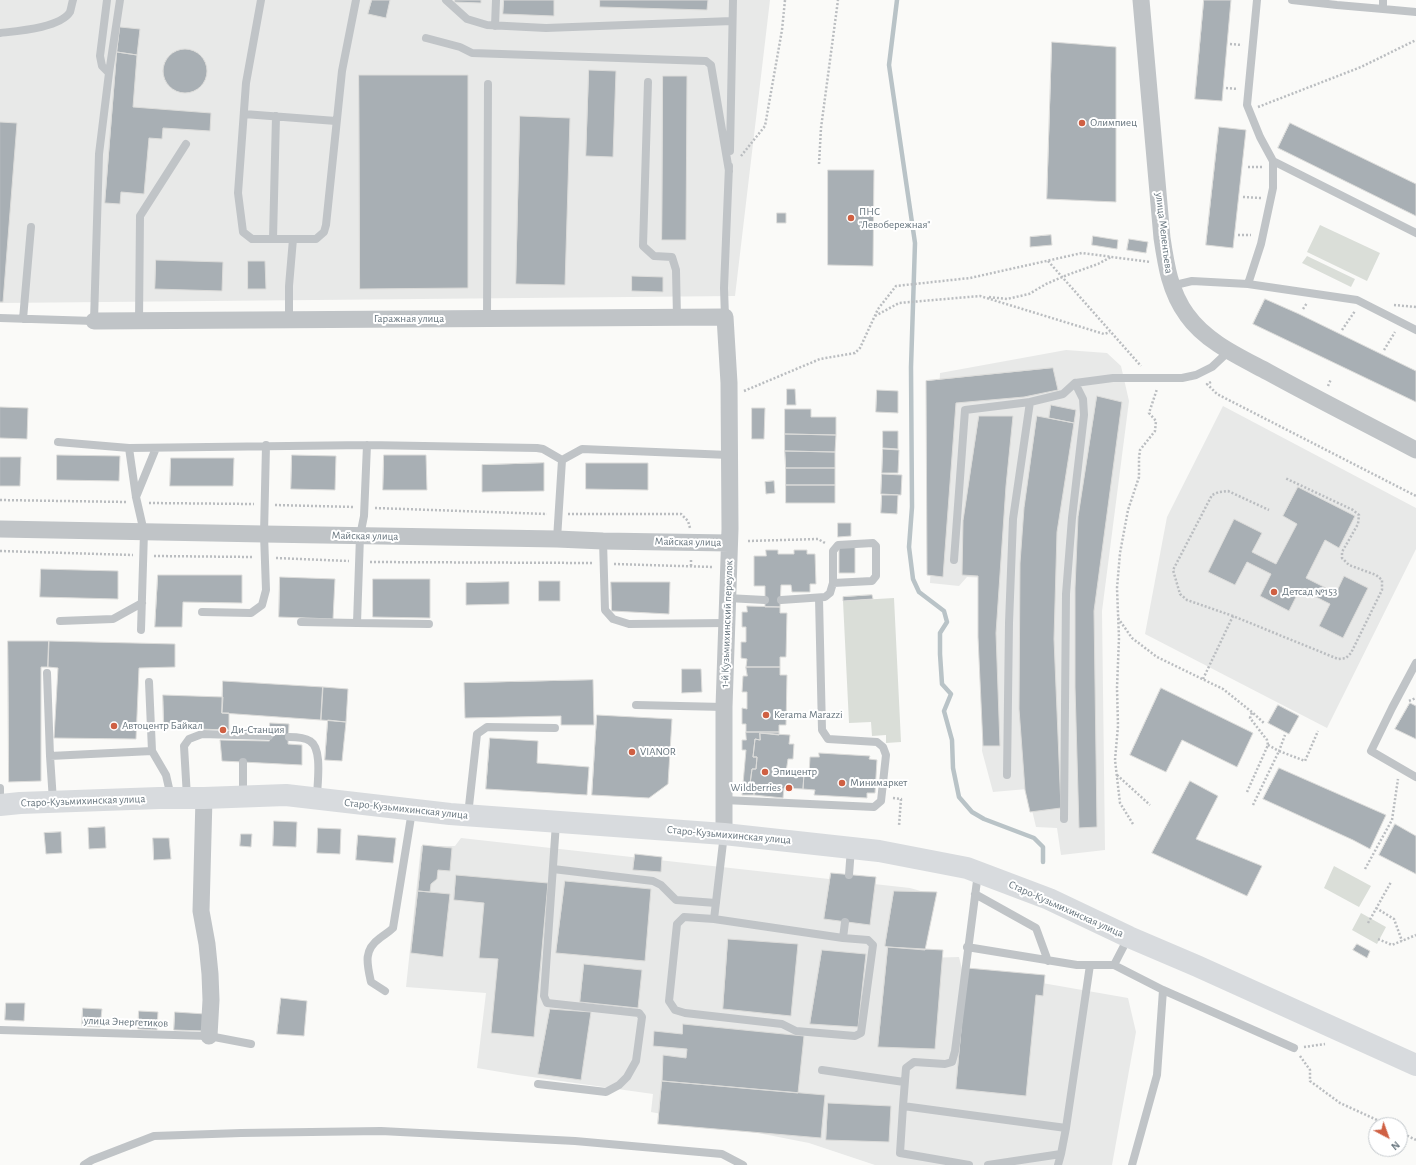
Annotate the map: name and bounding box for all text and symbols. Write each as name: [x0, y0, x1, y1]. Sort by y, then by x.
place label: Олимпиец: [1090, 116, 1137, 130]
marker: Олимпиец: [1077, 118, 1087, 128]
street label: улица Мелентьева: [1152, 192, 1176, 274]
place label: ПНС "Левобережная": [859, 205, 930, 231]
marker: ПНС "Левобережная": [846, 213, 856, 223]
street label: Гаражная улица: [374, 312, 444, 326]
street label: Майская улица: [331, 529, 399, 543]
street label: Майская улица: [654, 535, 722, 549]
street label: 1-й Кузьмихинский переулок: [718, 560, 736, 688]
place label: Детсад №153: [1282, 585, 1337, 599]
marker: Детсад №153: [1269, 587, 1279, 597]
place label: Kerama Marazzi: [774, 708, 843, 722]
marker: Kerama Marazzi: [761, 710, 771, 720]
place label: Автоцентр Байкал: [122, 719, 203, 733]
marker: Автоцентр Байкал: [109, 721, 119, 731]
place label: Ди-Станция: [231, 723, 285, 737]
marker: Ди-Станция: [218, 725, 228, 735]
place label: VIANOR: [640, 745, 676, 759]
marker: VIANOR: [627, 747, 637, 757]
place label: Эпицентр: [773, 765, 817, 779]
marker: Эпицентр: [760, 767, 770, 777]
place label: Минимаркет: [850, 776, 907, 790]
marker: Минимаркет: [837, 778, 847, 788]
place label: Wildberries: [730, 781, 781, 795]
marker: Wildberries: [784, 783, 794, 793]
street label: Старо-Кузьмихинская улица: [20, 792, 146, 810]
street label: Старо-Кузьмихинская улица: [343, 796, 469, 822]
street label: Старо-Кузьмихинская улица: [666, 823, 792, 847]
street label: Старо-Кузьмихинская улица: [1006, 878, 1126, 940]
street label: улица Энергетиков: [84, 1014, 168, 1030]
north arrow: [1368, 1117, 1408, 1157]
text: N: [1389, 1139, 1402, 1152]

